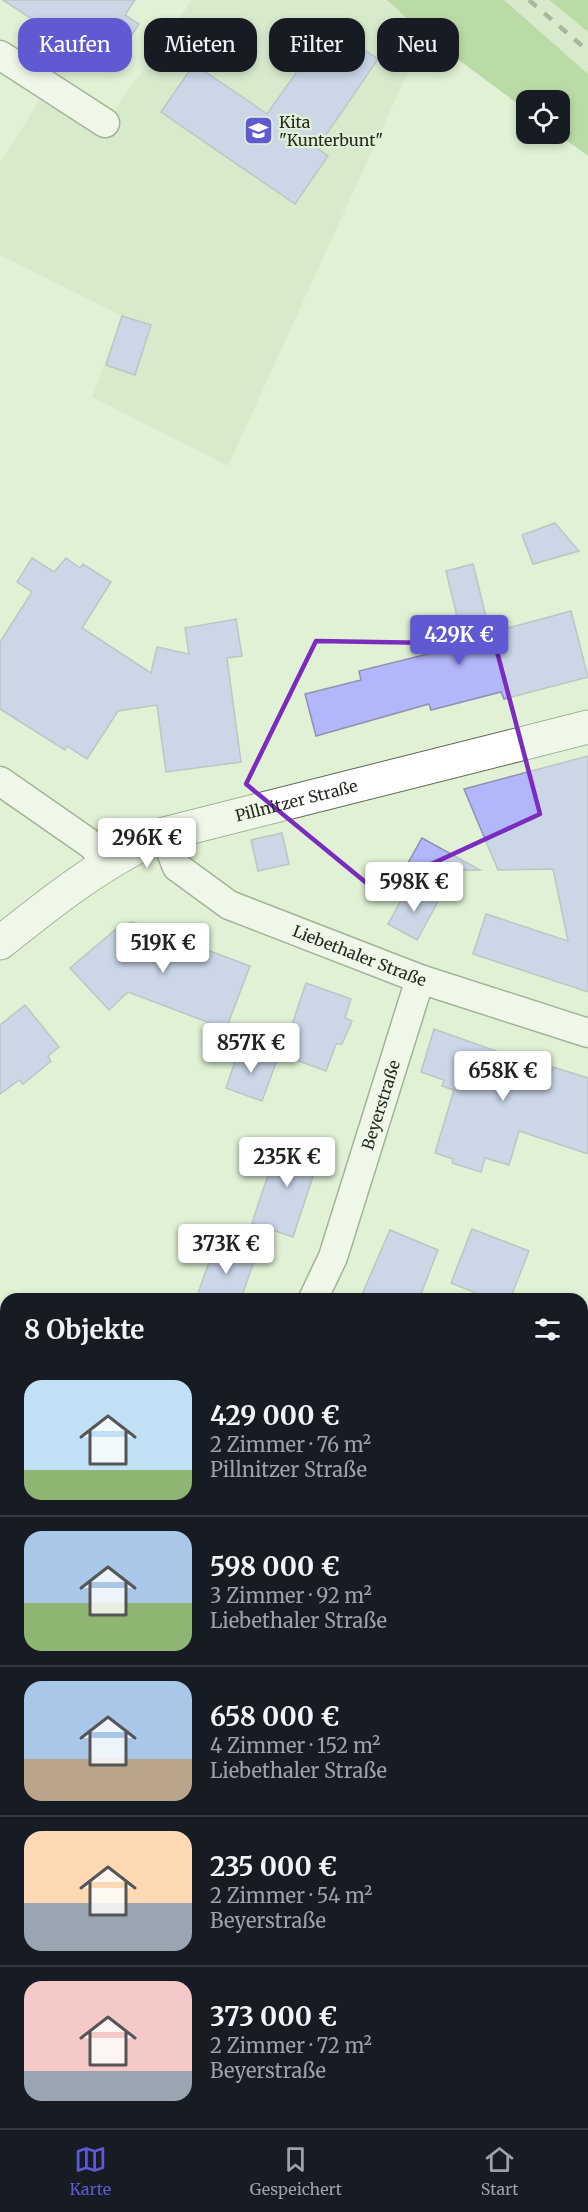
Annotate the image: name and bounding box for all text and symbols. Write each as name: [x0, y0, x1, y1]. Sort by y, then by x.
chip: Kaufen: [18, 18, 132, 72]
chip: Mieten: [144, 18, 257, 72]
chip: Filter: [269, 18, 365, 72]
chip: Neu: [377, 18, 459, 72]
map controls: [516, 90, 570, 144]
button: locate: [516, 90, 570, 144]
place label: Kita "Kunterbunt": [279, 112, 383, 150]
school or university icon: Kita "Kunterbunt": [242, 115, 274, 147]
pin: 429K €: [410, 615, 508, 666]
text: 429K €: [424, 622, 494, 647]
street label: Pillnitzer Straße: [233, 776, 360, 826]
pin: 296K €: [98, 818, 196, 869]
text: 296K €: [112, 825, 182, 850]
pin: 598K €: [365, 862, 463, 913]
text: 598K €: [379, 869, 449, 894]
street label: Liebethaler Straße: [290, 921, 429, 990]
pin: 519K €: [114, 923, 212, 974]
text: 519K €: [130, 930, 196, 955]
pin: 857K €: [202, 1023, 300, 1074]
text: 857K €: [217, 1030, 285, 1055]
pin: 658K €: [454, 1051, 552, 1102]
street label: Beyerstraße: [357, 1057, 404, 1152]
text: 658K €: [468, 1058, 538, 1083]
pin: 235K €: [238, 1137, 336, 1188]
text: 235K €: [253, 1144, 321, 1169]
pin: 373K €: [177, 1224, 275, 1275]
text: 373K €: [192, 1231, 260, 1256]
text: 8 Objekte: [24, 1313, 144, 1346]
icon: filters: [531, 1313, 564, 1346]
text: 429 000 €: [210, 1399, 340, 1432]
icon: home: [72, 1404, 144, 1476]
text: 2 Zimmer · 76 m²: [210, 1432, 371, 1457]
text: Pillnitzer Straße: [210, 1457, 367, 1482]
text: 598 000 €: [210, 1550, 340, 1583]
icon: home: [72, 1555, 144, 1627]
text: 3 Zimmer · 92 m²: [210, 1583, 372, 1608]
text: Liebethaler Straße: [210, 1608, 387, 1633]
text: 658 000 €: [210, 1700, 339, 1733]
icon: home: [72, 1705, 144, 1777]
text: 4 Zimmer · 152 m²: [210, 1733, 380, 1758]
text: Liebethaler Straße: [210, 1758, 387, 1783]
text: 235 000 €: [210, 1850, 337, 1883]
icon: home: [72, 1855, 144, 1927]
text: 2 Zimmer · 54 m²: [210, 1883, 373, 1908]
text: Beyerstraße: [210, 1908, 326, 1933]
text: 373 000 €: [210, 2000, 337, 2033]
icon: home: [72, 2005, 144, 2077]
text: 2 Zimmer · 72 m²: [210, 2033, 372, 2058]
text: Beyerstraße: [210, 2058, 326, 2083]
tab: Karte: [69, 2143, 111, 2199]
tab: Gespeichert: [250, 2143, 342, 2199]
tab: Start: [481, 2143, 519, 2199]

